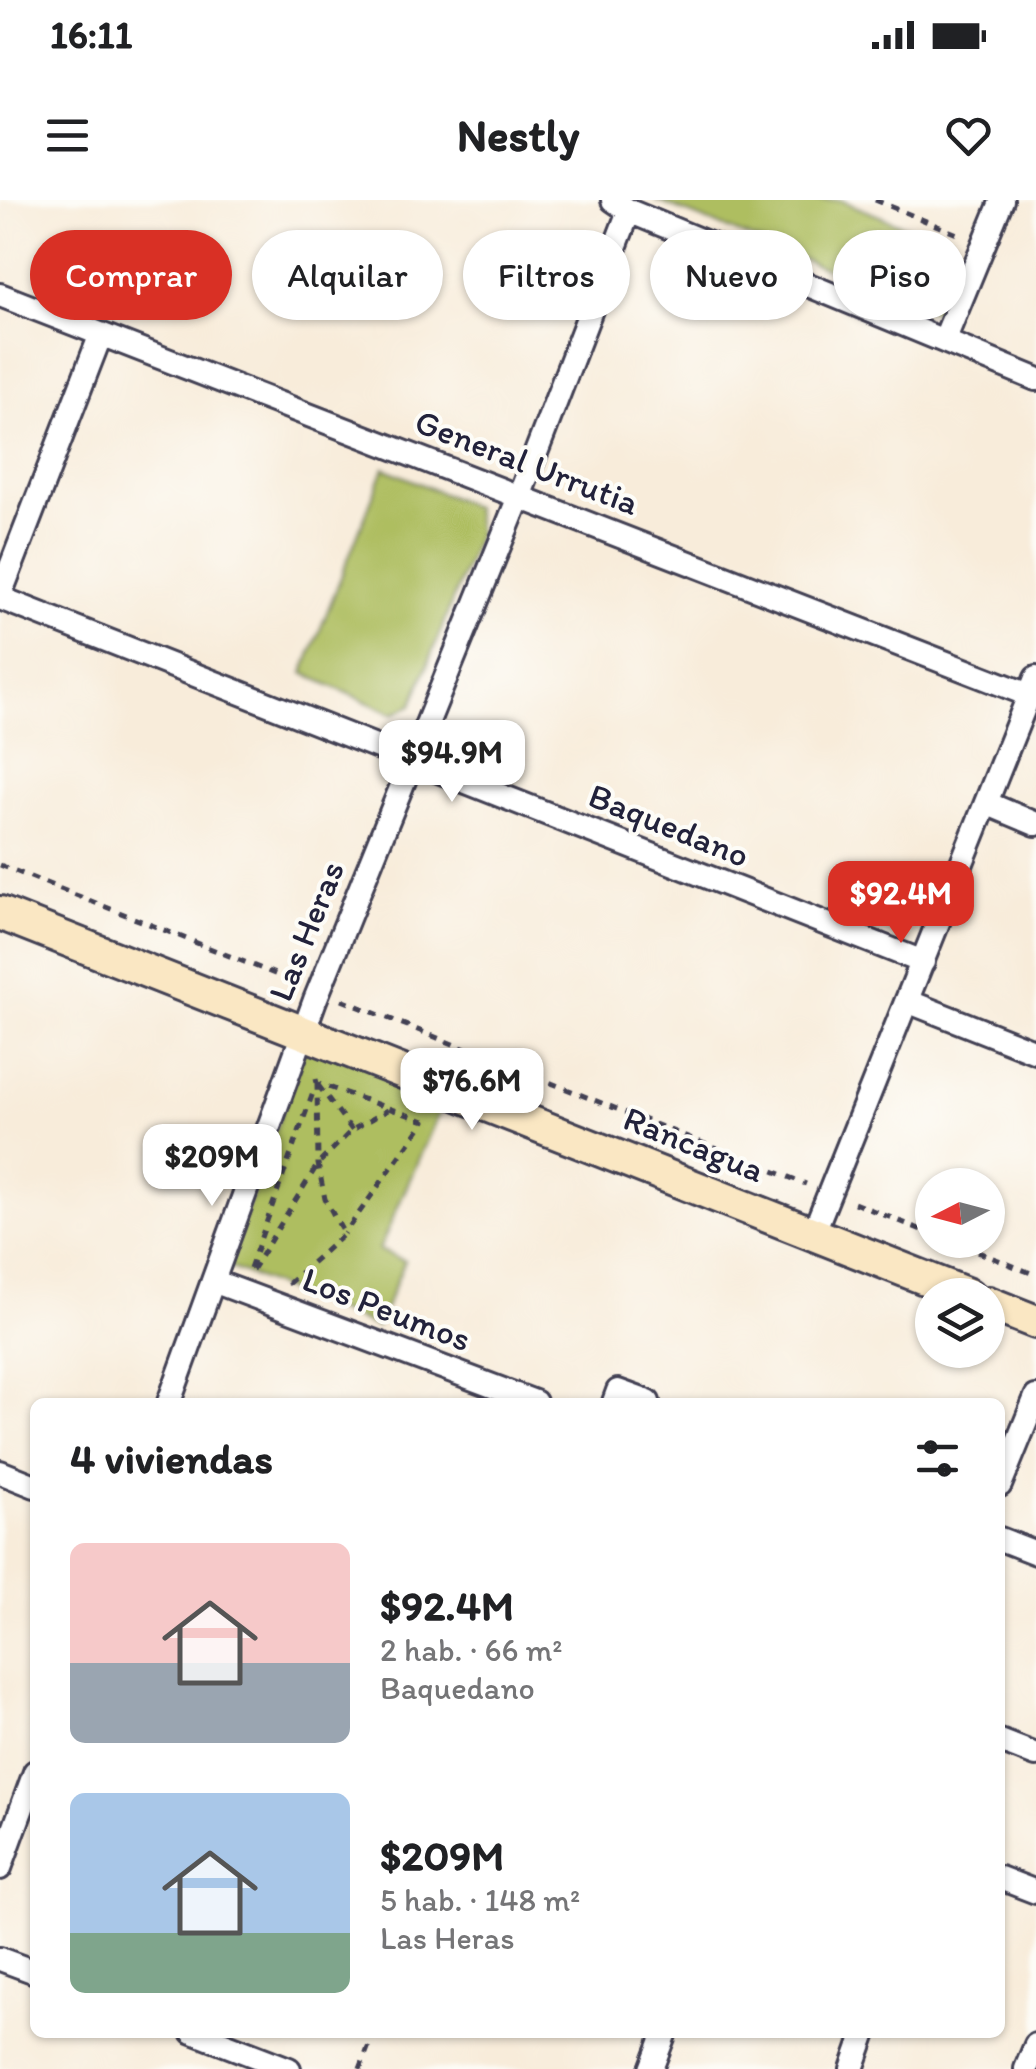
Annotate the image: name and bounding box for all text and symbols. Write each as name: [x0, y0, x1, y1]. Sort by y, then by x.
text: 16:11: [50, 12, 132, 58]
icon: menu: [40, 108, 95, 163]
text: Nestly: [457, 108, 579, 162]
icon: heart: [941, 108, 996, 163]
chip: Comprar: [30, 230, 232, 320]
chip: Alquilar: [252, 230, 443, 320]
chip: Filtros: [463, 230, 630, 320]
chip: Nuevo: [650, 230, 813, 320]
chip: Piso: [833, 230, 966, 320]
street label: General Urrutia: [409, 400, 645, 524]
pin: $94.9M: [371, 720, 533, 805]
text: $94.9M: [401, 733, 503, 771]
street label: Baquedano: [583, 774, 755, 876]
street label: Las Heras: [259, 855, 353, 1007]
pin: $92.4M: [820, 861, 982, 946]
text: $92.4M: [850, 874, 952, 912]
pin: $76.6M: [391, 1048, 553, 1133]
text: $76.6M: [423, 1061, 521, 1099]
street label: Rancagua: [618, 1097, 770, 1191]
pin: $209M: [142, 1124, 282, 1209]
text: $209M: [165, 1137, 259, 1175]
north arrow: [915, 1168, 1005, 1258]
map controls: [915, 1168, 1005, 1368]
street label: Los Peumos: [297, 1258, 477, 1360]
button: layers: [915, 1278, 1005, 1368]
icon: filters: [910, 1431, 965, 1486]
text: 4 viviendas: [70, 1433, 273, 1484]
text: $92.4M: [380, 1580, 514, 1631]
icon: home: [150, 1583, 270, 1703]
text: 2 hab. · 66 m²: [380, 1631, 562, 1669]
text: Baquedano: [380, 1669, 535, 1707]
text: $209M: [380, 1830, 504, 1881]
icon: home: [150, 1833, 270, 1953]
text: 5 hab. · 148 m²: [380, 1881, 580, 1919]
text: Las Heras: [380, 1919, 515, 1957]

